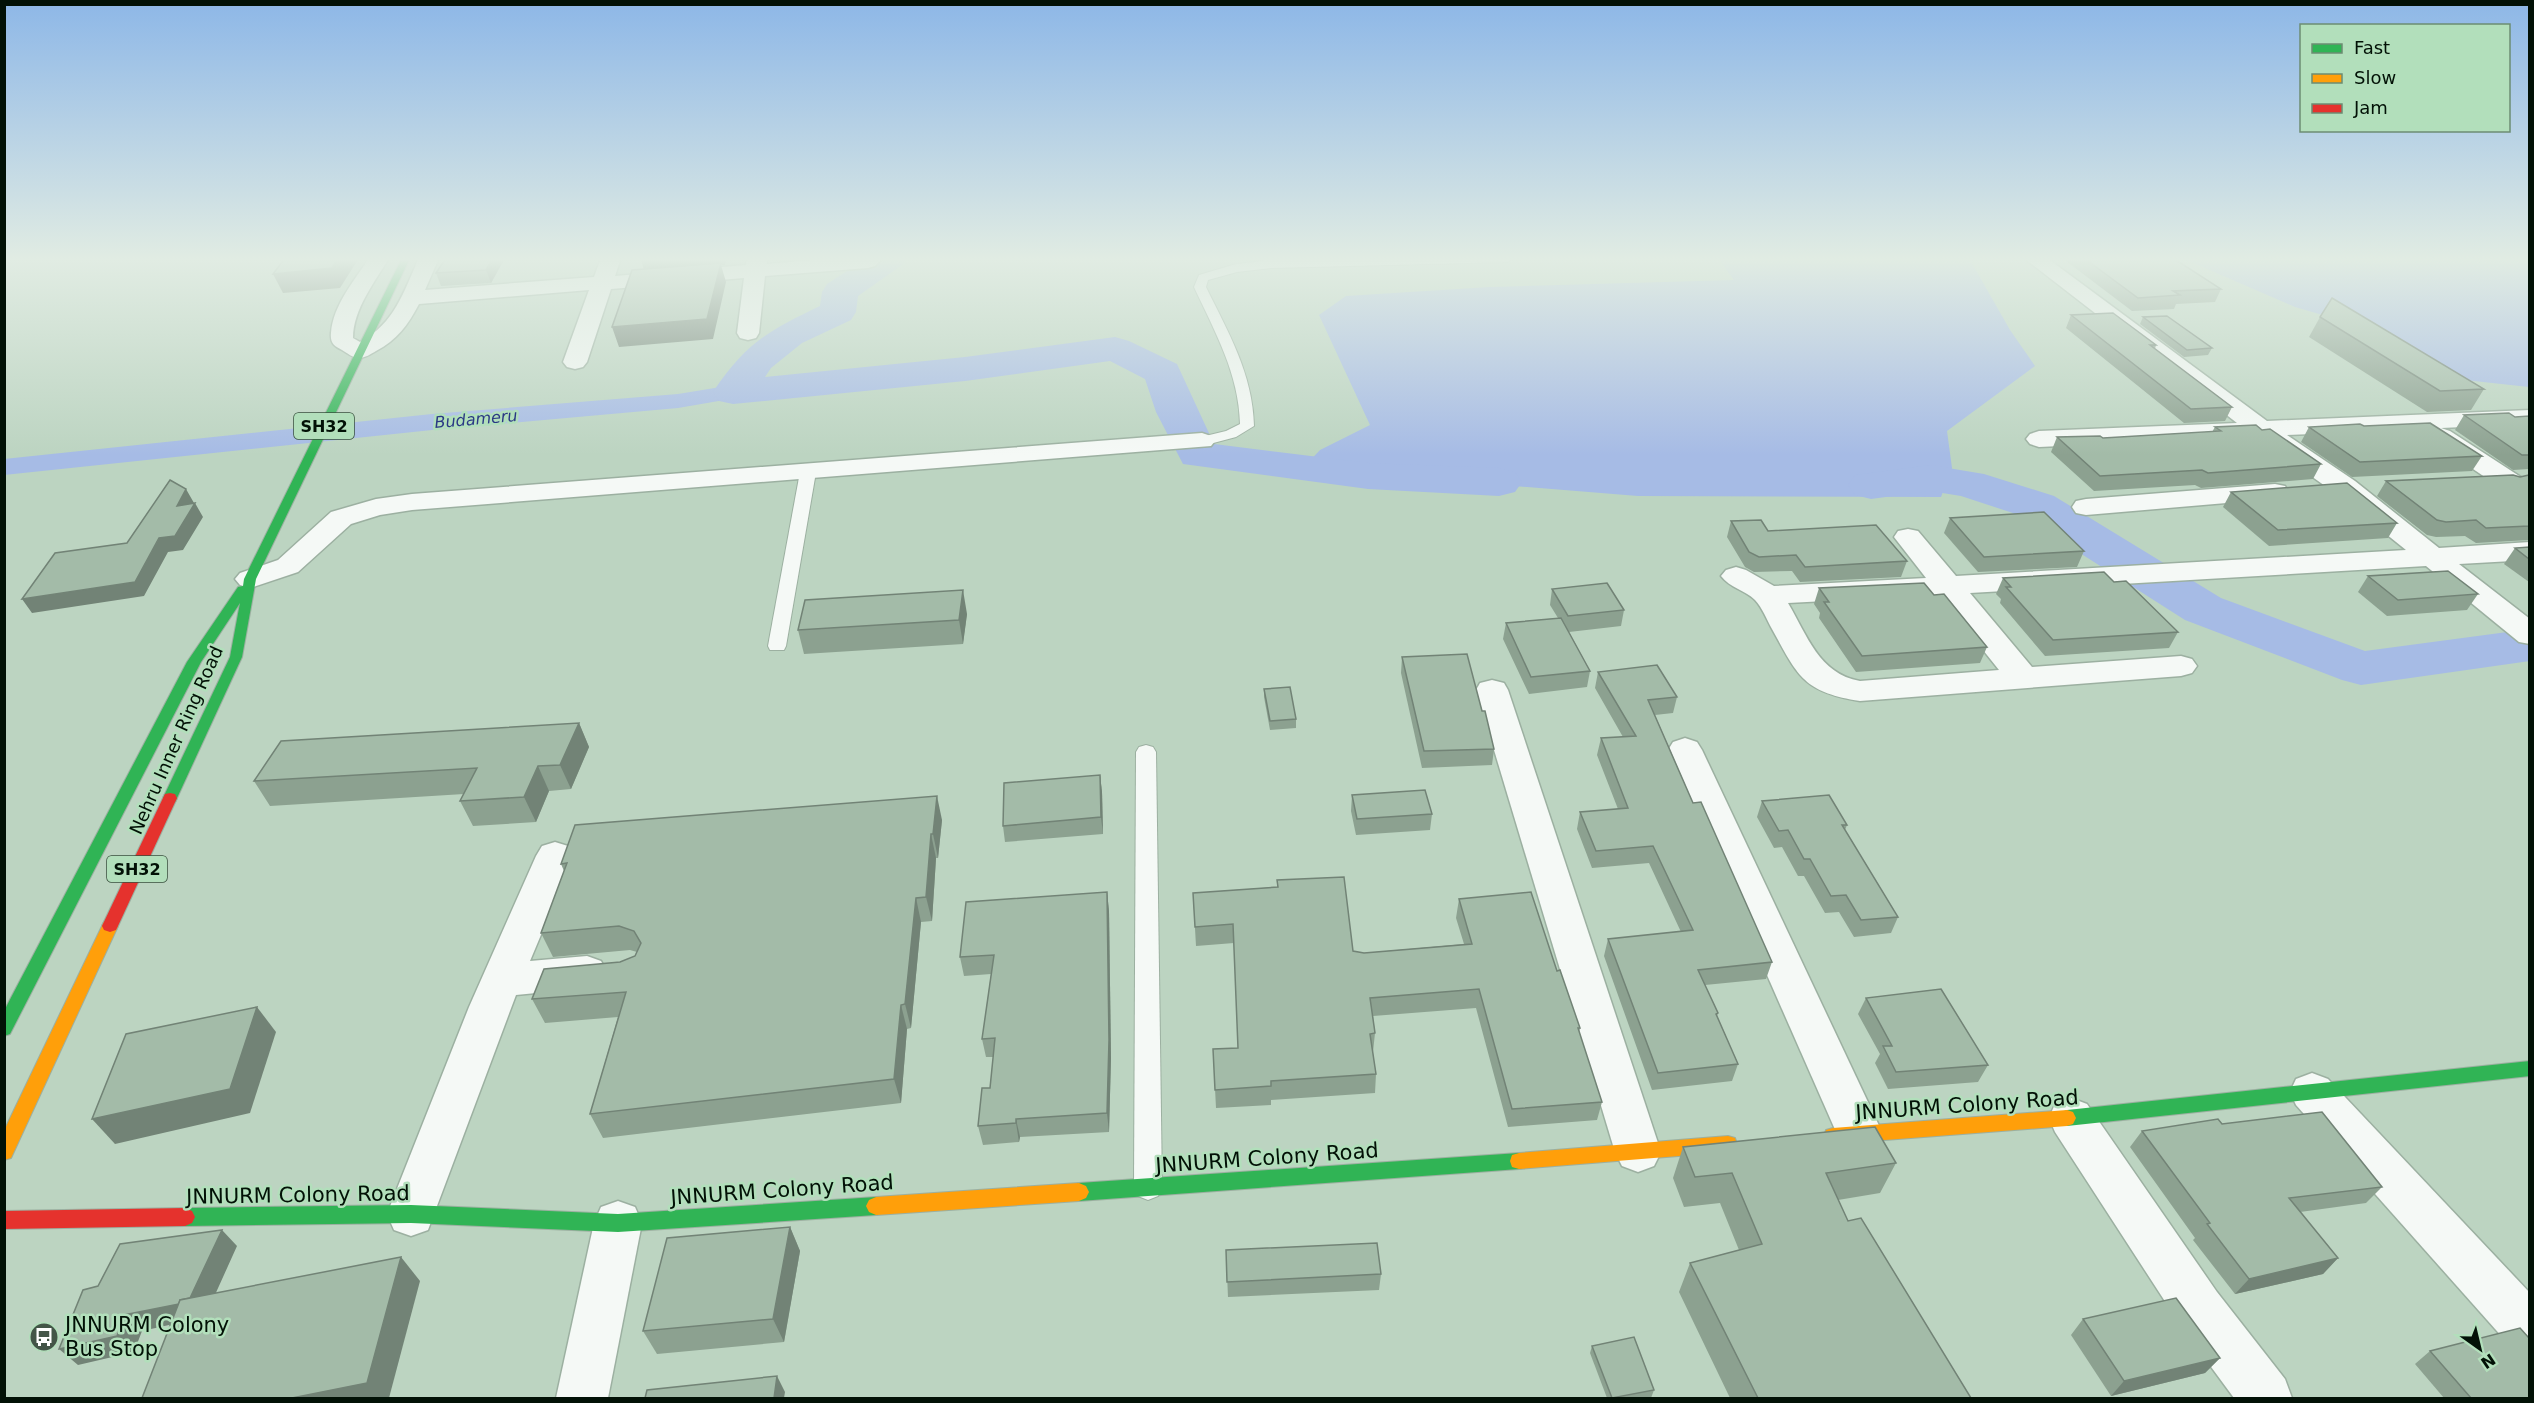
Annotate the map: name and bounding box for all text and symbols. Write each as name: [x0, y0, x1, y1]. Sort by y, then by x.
legend: [2300, 24, 2510, 132]
text: Fast: [2354, 37, 2390, 58]
text: Slow: [2354, 67, 2396, 88]
text: Jam: [2353, 97, 2388, 118]
water label: Budameru: [434, 406, 518, 432]
road number: SH32: [294, 413, 354, 439]
street label: Nehru Inner Ring Road: [125, 643, 227, 837]
road number: SH32: [107, 856, 167, 882]
street label: JNNURM Colony Road: [1853, 1085, 2079, 1125]
street label: JNNURM Colony Road: [1153, 1138, 1379, 1178]
street label: JNNURM Colony Road: [668, 1170, 894, 1210]
street label: JNNURM Colony Road: [184, 1181, 410, 1209]
place label: JNNURM Colony Bus Stop: [63, 1313, 229, 1361]
north arrow: [2450, 1319, 2510, 1379]
bus stop icon: JNNURM Colony Bus Stop: [28, 1321, 60, 1353]
text: N: [2477, 1349, 2499, 1373]

